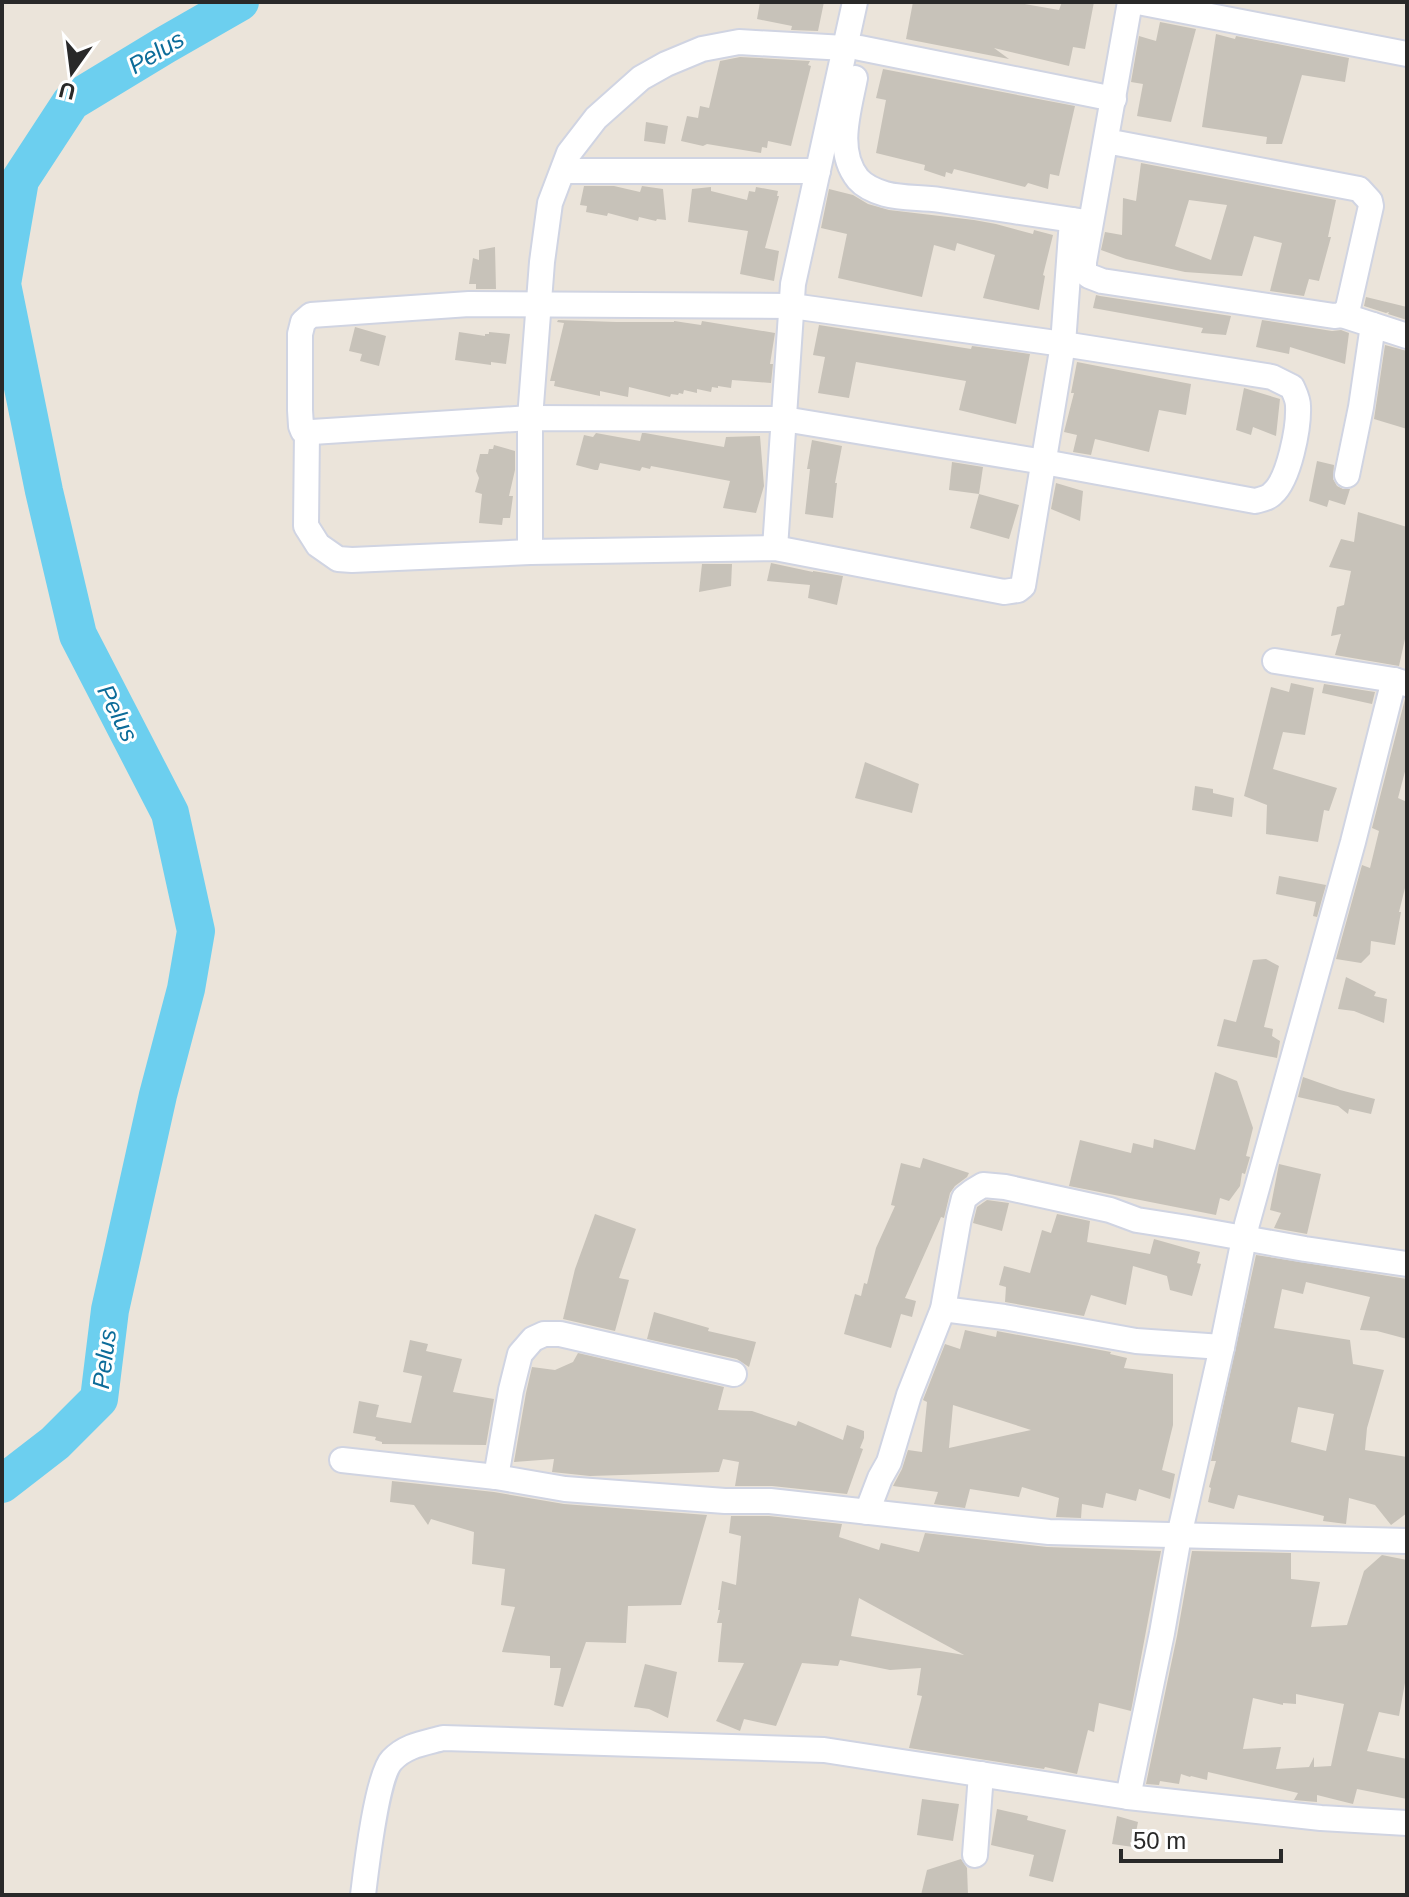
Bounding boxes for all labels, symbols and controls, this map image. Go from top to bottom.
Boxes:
water label: Pelus [123,25,189,79]
north arrow [32,32,112,112]
text: U [57,77,78,105]
water label: Pelus [92,680,144,746]
water label: Pelus [87,1328,121,1390]
scale bar [1121,1813,1281,1863]
text: 50 m [1133,1827,1186,1854]

